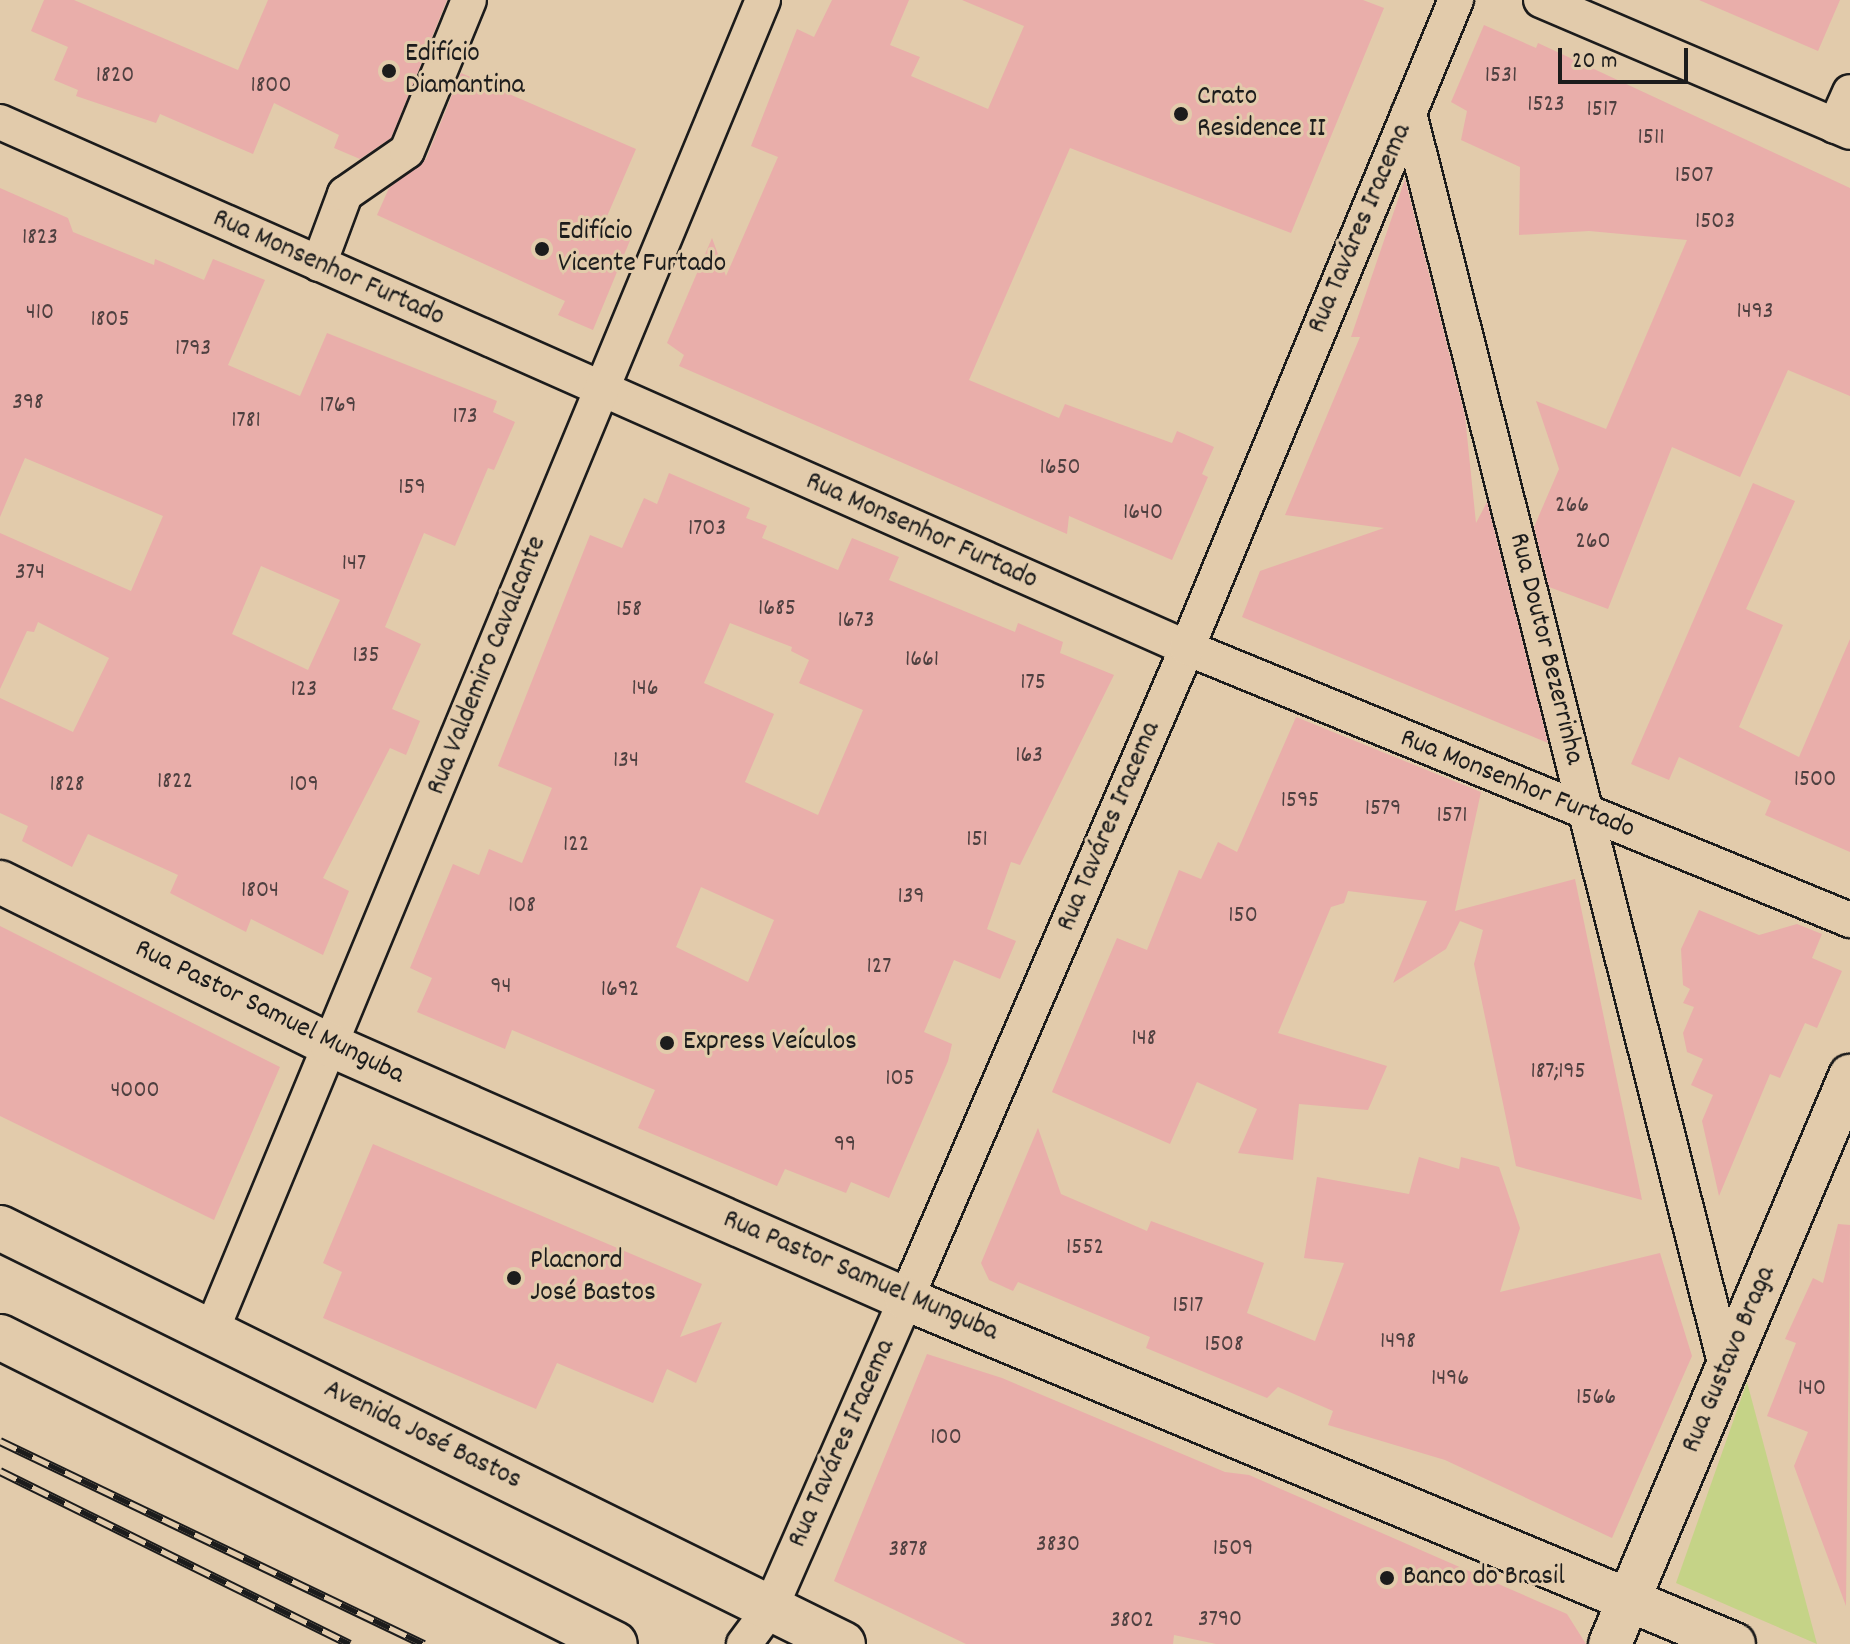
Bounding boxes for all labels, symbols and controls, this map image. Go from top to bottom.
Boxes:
scale bar [1562,32,1692,82]
place label: Edifício Diamantina [405,38,525,104]
text: 20 m [1572,45,1618,79]
marker: Edifício Diamantina [380,62,398,80]
house number: 1820 [96,63,134,91]
house number: 1531 [1485,63,1517,91]
house number: 1800 [250,73,292,101]
place label: Crato Residence II [1197,81,1326,147]
house number: 1523 [1527,92,1565,120]
house number: 1517 [1587,97,1617,125]
marker: Crato Residence II [1172,105,1190,123]
street label: Rua Taváres Iracema [1302,119,1420,339]
house number: 1511 [1638,125,1664,153]
house number: 1507 [1675,163,1713,191]
street label: Rua Monsenhor Furtado [207,203,449,335]
house number: 1503 [1695,209,1735,237]
place label: Edifício Vicente Furtado [558,216,726,282]
house number: 1823 [22,225,58,253]
marker: Edifício Vicente Furtado [533,240,551,258]
house number: 1493 [1737,299,1773,327]
house number: 410 [26,300,54,328]
house number: 1805 [90,307,130,335]
house number: 1793 [175,336,211,364]
house number: 398 [12,390,44,418]
house number: 1769 [319,393,357,421]
house number: 173 [452,404,478,432]
house number: 1781 [231,408,261,436]
house number: 1650 [1039,455,1081,483]
street label: Rua Monsenhor Furtado [800,466,1042,598]
house number: 159 [398,475,426,503]
house number: 266 [1555,493,1589,521]
house number: 1640 [1123,500,1163,528]
house number: 1703 [688,516,726,544]
house number: 260 [1575,529,1611,557]
street label: Rua Doutor Bezerrinha [1500,530,1590,768]
street label: Rua Valdemiro Cavalcante [421,532,555,800]
house number: 147 [342,551,366,579]
house number: 374 [15,560,45,588]
house number: 1685 [758,596,796,624]
house number: 158 [616,597,642,625]
house number: 1673 [838,608,874,636]
house number: 135 [352,643,380,671]
house number: 1661 [905,647,939,675]
house number: 175 [1020,670,1046,698]
house number: 146 [632,676,658,704]
house number: 123 [291,677,317,705]
street label: Rua Taváres Iracema [1051,717,1169,937]
street label: Rua Monsenhor Furtado [1395,723,1639,847]
house number: 163 [1015,743,1043,771]
house number: 134 [613,748,639,776]
house number: 1500 [1794,767,1836,795]
house number: 1822 [157,769,193,797]
house number: 1828 [50,772,84,800]
house number: 109 [289,772,319,800]
house number: 1595 [1281,788,1319,816]
house number: 1579 [1365,796,1401,824]
house number: 1571 [1437,803,1467,831]
house number: 151 [966,827,988,855]
house number: 122 [563,832,589,860]
house number: 1804 [241,878,279,906]
house number: 139 [898,884,924,912]
house number: 108 [508,893,536,921]
house number: 150 [1228,903,1258,931]
street label: Rua Pastor Samuel Munguba [129,933,409,1093]
house number: 127 [867,954,891,982]
house number: 94 [491,974,511,1002]
house number: 1692 [601,977,639,1005]
place label: Express Veículos [683,1026,857,1060]
house number: 148 [1132,1026,1156,1054]
marker: Express Veículos [658,1034,676,1052]
house number: 187;195 [1530,1059,1586,1087]
house number: 105 [885,1066,915,1094]
house number: 4000 [110,1078,160,1106]
house number: 99 [834,1132,856,1160]
street label: Rua Pastor Samuel Munguba [717,1204,1003,1350]
house number: 1552 [1066,1235,1104,1263]
place label: Placnord José Bastos [530,1245,656,1311]
street label: Rua Gustavo Braga [1676,1262,1784,1458]
marker: Placnord José Bastos [505,1269,523,1287]
house number: 1517 [1173,1293,1203,1321]
house number: 1498 [1380,1329,1416,1357]
house number: 1508 [1204,1332,1244,1360]
street label: Rua Taváres Iracema [782,1335,904,1553]
house number: 1496 [1431,1366,1469,1394]
street label: Avenida José Bastos [318,1374,526,1498]
house number: 140 [1798,1376,1826,1404]
house number: 1566 [1576,1385,1616,1413]
house number: 100 [930,1425,962,1453]
house number: 3830 [1036,1532,1080,1560]
house number: 1509 [1213,1536,1253,1564]
house number: 3878 [888,1537,928,1565]
place label: Banco do Brasil [1403,1561,1565,1595]
marker: Banco do Brasil [1378,1569,1396,1587]
house number: 3790 [1198,1607,1242,1635]
house number: 3802 [1110,1608,1154,1636]

